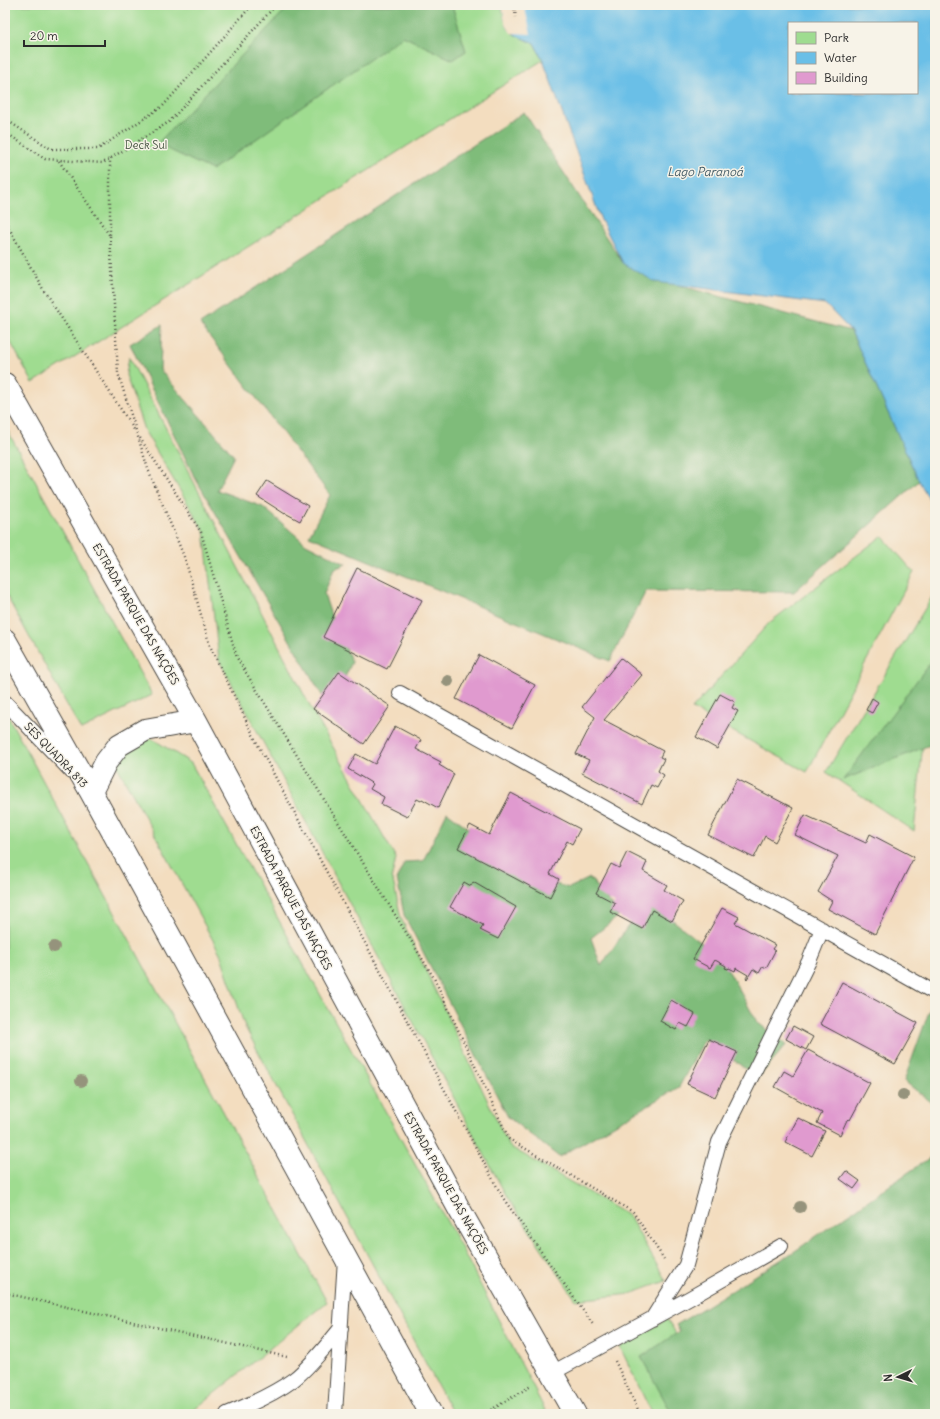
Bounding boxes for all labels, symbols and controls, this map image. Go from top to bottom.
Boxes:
scale bar [24,22,105,48]
legend [788,22,918,94]
text: 20 m [30,28,58,43]
text: Park [824,30,849,45]
text: Water [824,50,857,65]
text: Building [824,70,868,85]
park label: Deck Sul [125,138,167,152]
water label: Lago Paranoá [667,164,744,179]
street label: ESTRADA PARQUE DAS NAÇÕES [90,541,182,687]
street label: SES QUADRA 813 [21,719,91,791]
street label: ESTRADA PARQUE DAS NAÇÕES [247,824,335,972]
street label: ESTRADA PARQUE DAS NAÇÕES [401,1109,491,1257]
north arrow [878,1357,918,1397]
text: N [881,1373,895,1382]

